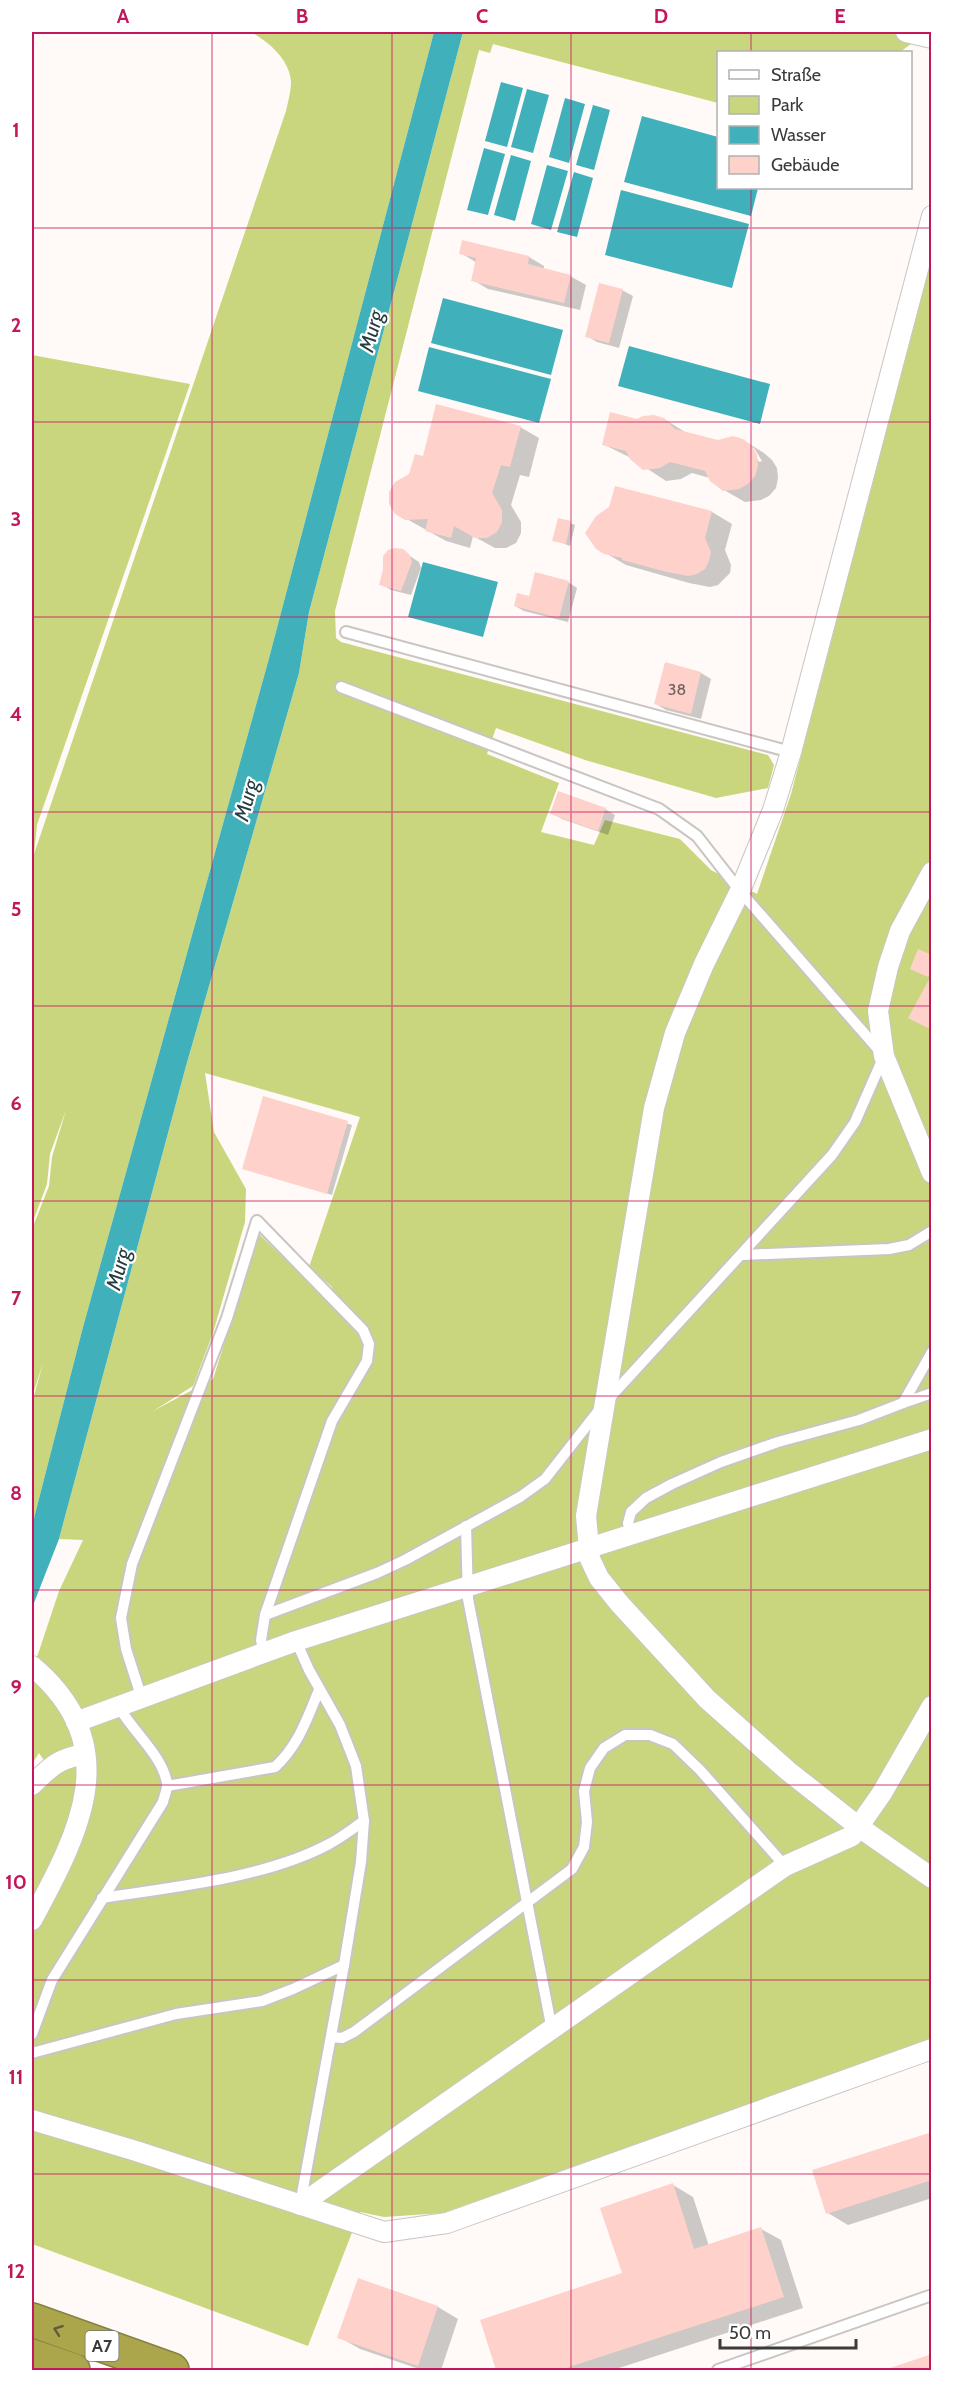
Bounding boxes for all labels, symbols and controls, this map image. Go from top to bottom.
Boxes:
text: A [117,4,130,28]
text: B [296,4,308,28]
text: C [476,4,488,28]
text: D [654,4,668,28]
text: E [834,4,846,28]
legend [717,51,912,189]
text: Straße [771,64,821,86]
text: Park [771,94,804,116]
text: 1 [12,118,20,142]
text: Wasser [771,124,826,146]
text: Gebäude [771,154,840,176]
water label: Murg [353,306,389,355]
text: 2 [11,313,21,337]
text: 3 [11,507,21,531]
house number: 38 [668,680,686,699]
text: 4 [10,702,22,726]
water label: Murg [228,775,264,824]
text: 5 [11,897,21,921]
text: 6 [10,1091,22,1115]
water label: Murg [100,1244,136,1293]
text: 7 [11,1286,22,1310]
text: 8 [10,1481,22,1505]
text: 9 [10,1675,22,1699]
text: 10 [5,1870,27,1894]
text: 11 [9,2065,23,2089]
text: 12 [7,2259,25,2283]
scale bar [720,2312,856,2350]
text: 50 m [729,2322,771,2344]
one-way arrow [53,2325,64,2338]
road number: A7 [86,2331,118,2361]

